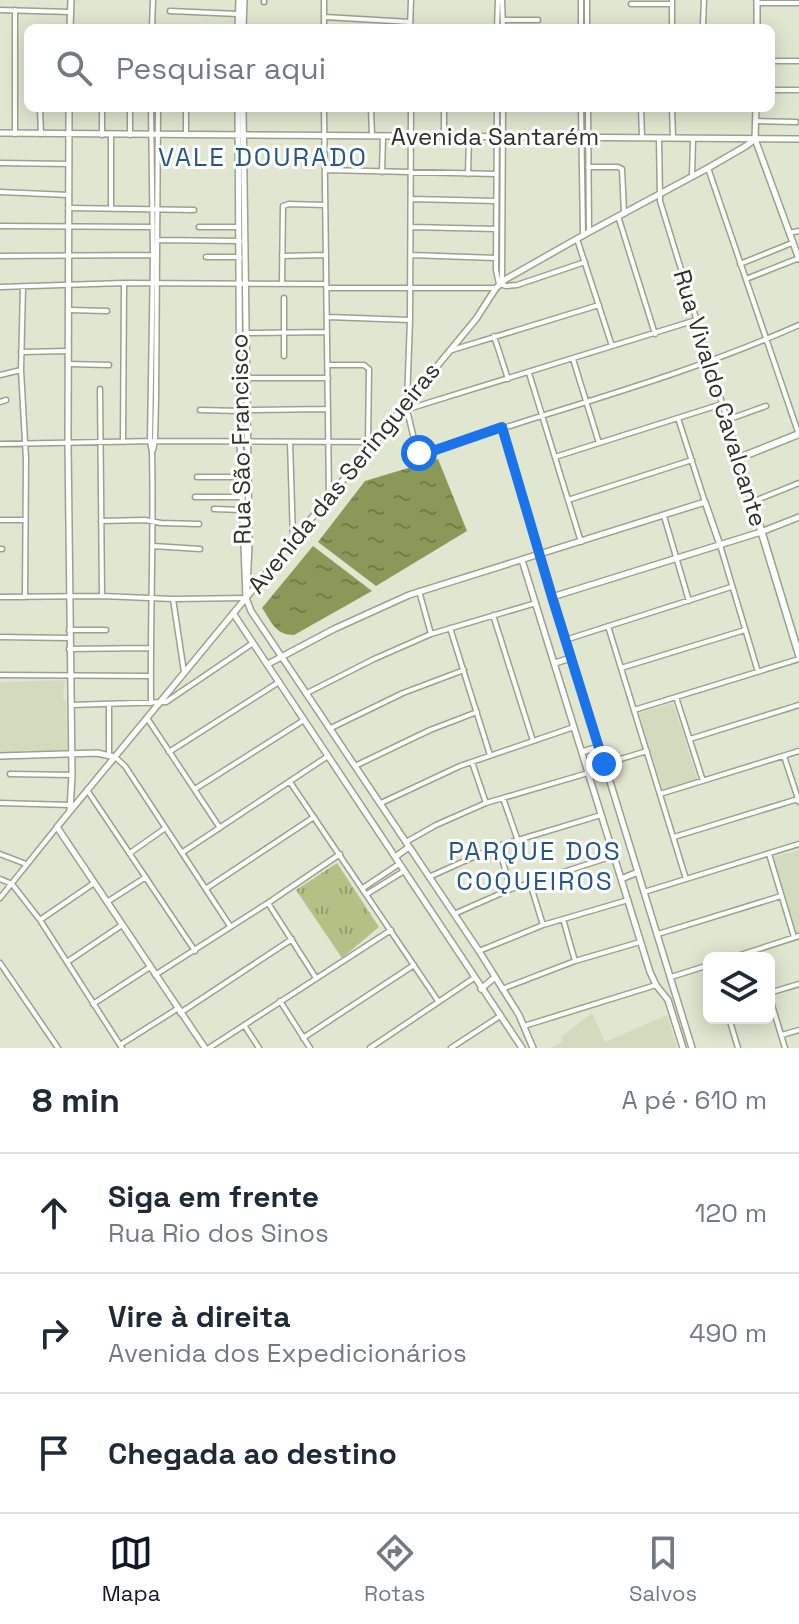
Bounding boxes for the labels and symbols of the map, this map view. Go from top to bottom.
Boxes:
street label: Avenida Santarém [391,121,599,152]
district label: VALE DOURADO [158,140,368,174]
street label: Rua Vivaldo Cavalcante [667,266,774,530]
street label: Rua São Francisco [223,333,258,545]
street label: Avenida das Seringueiras [241,356,447,600]
route start [401,435,437,471]
route end [586,746,622,782]
district label: PARQUE DOS COQUEIROS [448,834,622,898]

